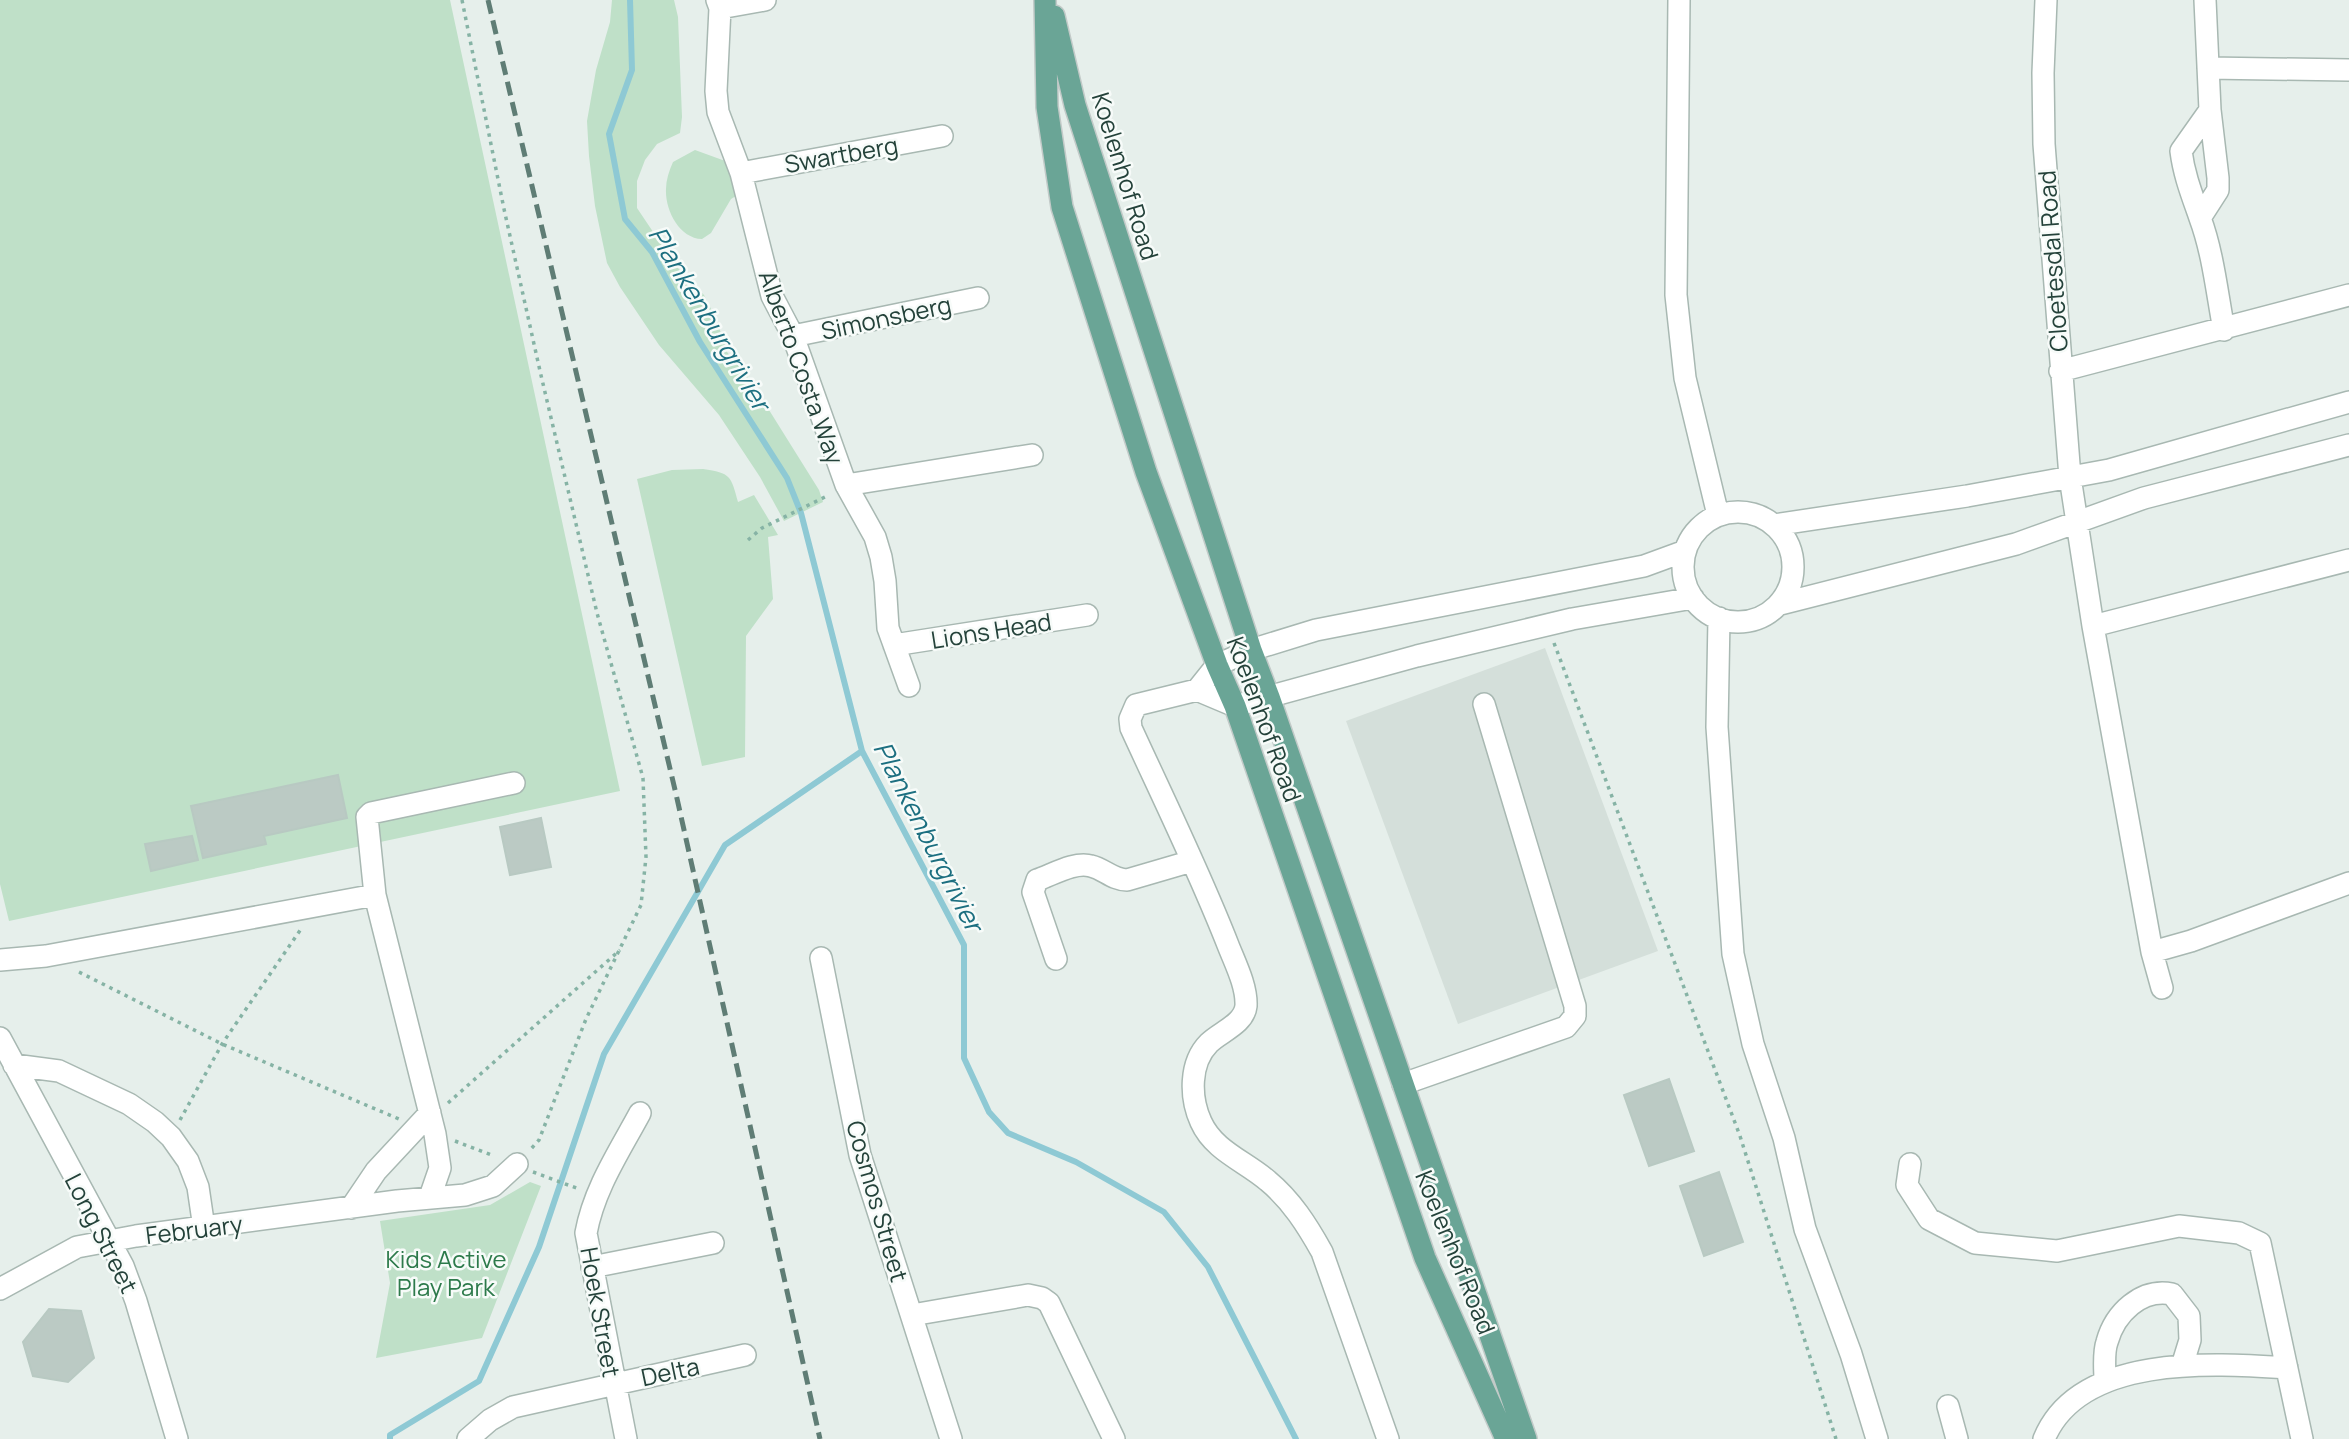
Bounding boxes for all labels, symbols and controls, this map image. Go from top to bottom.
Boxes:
street label: Koelenhof Road [1085,88,1167,264]
street label: Swartberg [782,128,900,180]
street label: Cloetesdal Road [2029,169,2075,353]
water label: Plankenburgrivier [641,219,781,420]
street label: Alberto Costa Way [752,265,853,469]
street label: Simonsberg [818,287,954,347]
street label: Lions Head [928,604,1054,656]
street label: Koelenhof Road [1220,632,1310,806]
water label: Plankenburgrivier [866,735,994,940]
street label: Cosmos Street [839,1117,917,1285]
street label: Koelenhof Road [1408,1165,1504,1339]
street label: Long Street [58,1168,146,1298]
street label: February [144,1207,245,1251]
park label: Kids Active Play Park [386,1242,506,1303]
street label: Hoek Street [573,1244,629,1380]
street label: Delta [638,1349,702,1393]

